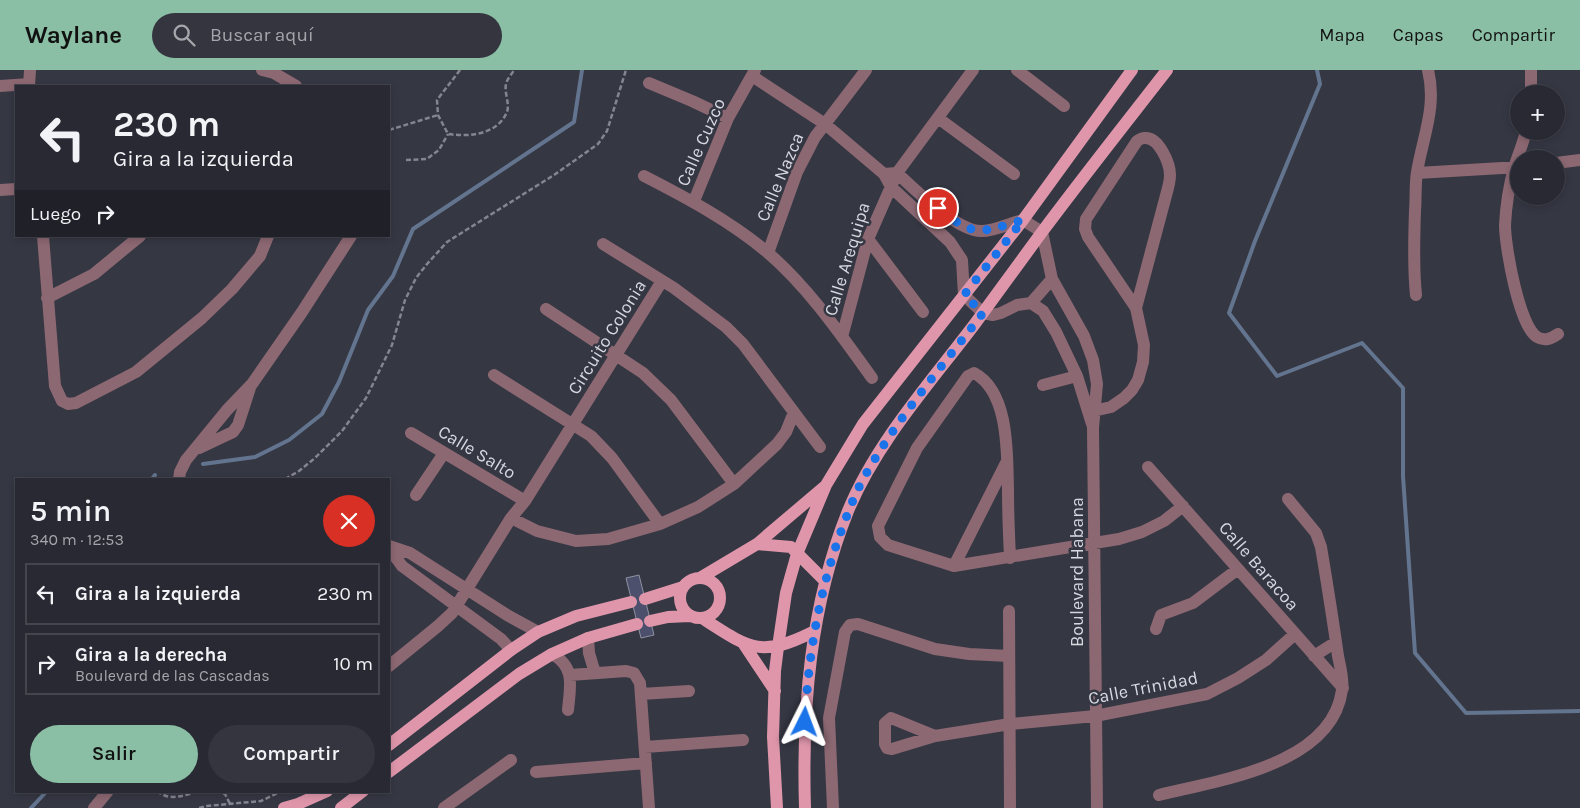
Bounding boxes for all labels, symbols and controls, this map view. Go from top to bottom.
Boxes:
search box [152,13,502,58]
text: Waylane [25,21,122,49]
icon: search [170,21,198,49]
text: Buscar aquí [210,24,314,46]
text: Mapa [1319,24,1365,46]
text: Capas [1393,24,1444,46]
text: Compartir [1472,24,1555,46]
map controls [1510,85,1565,205]
button: + [1510,85,1565,140]
street label: Calle Cuzco [672,95,730,189]
text: 230 m [113,104,220,145]
icon: left [30,105,95,170]
street label: Calle Nazca [751,129,809,225]
text: Gira a la izquierda [113,146,294,172]
button: − [1510,150,1565,205]
pin [917,187,959,229]
icon: arrive [924,194,952,222]
street label: Calle Arequipa [819,199,875,319]
icon: right [91,200,119,228]
text: Luego [30,203,81,225]
street label: Circuito Colonia [563,276,651,398]
street label: Calle Salto [434,420,520,484]
text: 5 min [30,493,111,529]
button: close [323,495,375,547]
street label: Boulevard Habana [1066,497,1088,647]
street label: Calle Baracoa [1214,517,1304,615]
text: 340 m · 12:53 [30,530,124,549]
icon: left [32,580,60,608]
text: Gira a la izquierda [75,583,241,605]
text: 230 m [317,583,373,605]
text: Gira a la derecha [75,644,227,666]
icon: right [32,650,60,678]
text: 10 m [333,653,373,675]
text: Boulevard de las Cascadas [75,666,270,685]
street label: Calle Trinidad [1086,667,1200,709]
position arrow [778,695,830,747]
button: Salir [30,725,198,783]
button: Compartir [208,725,375,783]

